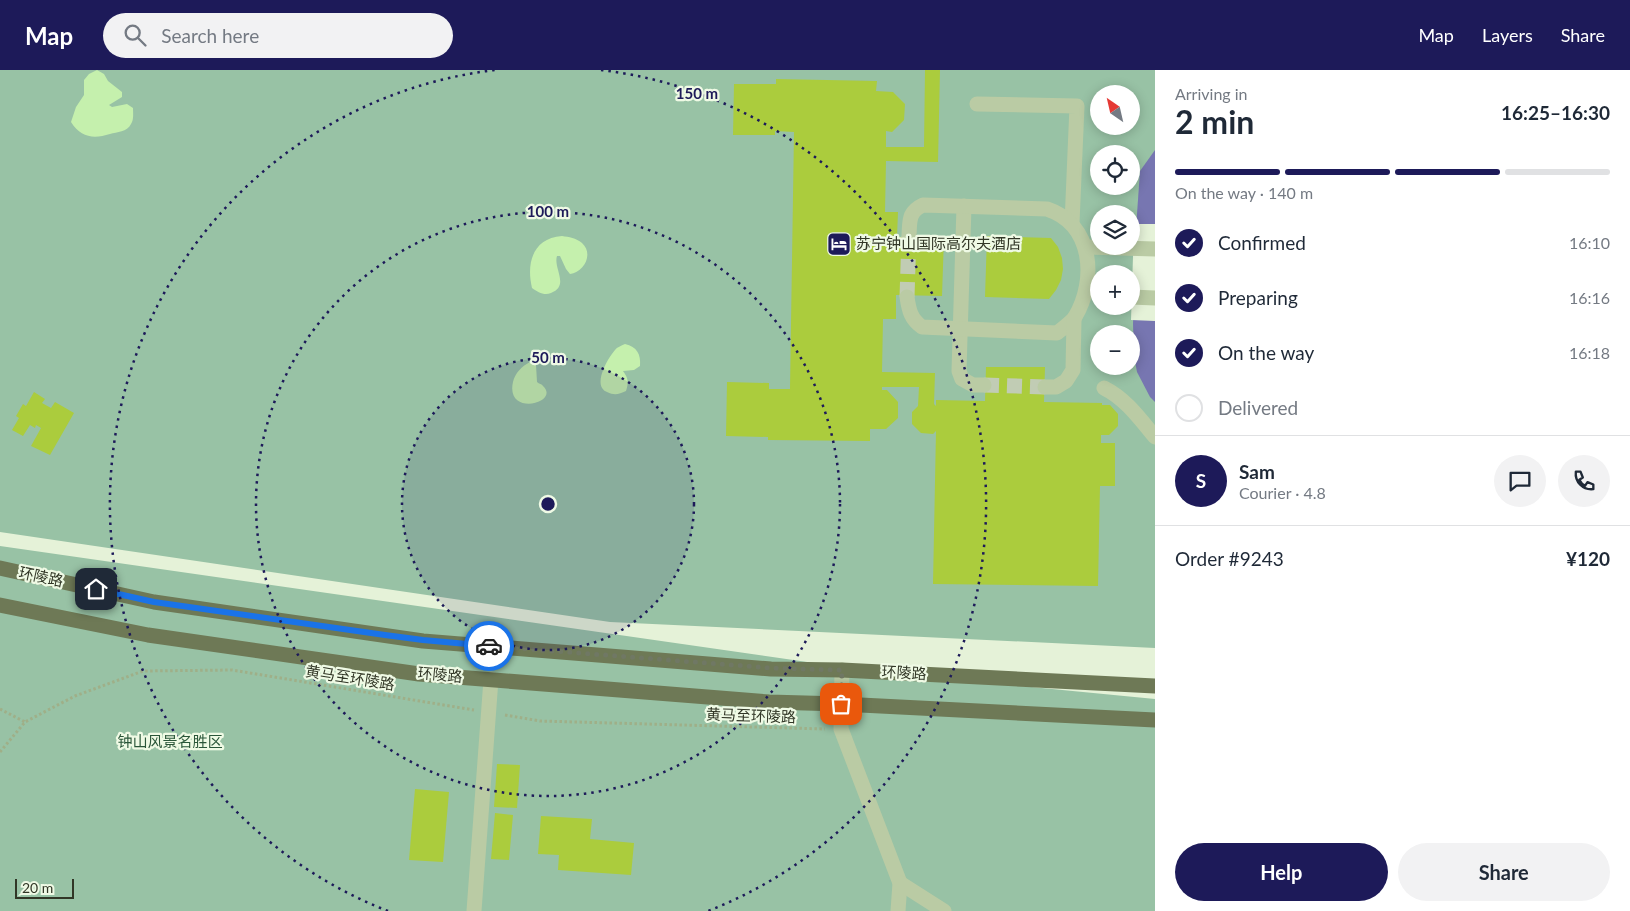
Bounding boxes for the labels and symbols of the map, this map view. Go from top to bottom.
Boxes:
text: 150 m [676,84,718,102]
north arrow [1090,85,1140,135]
text: 100 m [527,202,569,220]
hotel icon: 苏宁钟山国际高尔夫酒店 [826,231,852,257]
place label: 苏宁钟山国际高尔夫酒店 [856,234,1021,252]
text: 50 m [531,348,565,366]
centre of rings [539,495,557,513]
street label: 环陵路 [17,563,65,590]
pin [75,568,117,610]
courier [464,621,514,671]
street label: 黄马至环陵路 [304,661,396,693]
street label: 环陵路 [881,662,927,682]
street label: 环陵路 [417,663,463,685]
pin [820,683,862,725]
street label: 黄马至环陵路 [706,704,796,726]
park label: 钟山风景名胜区 [117,732,223,750]
scale bar [15,876,74,899]

